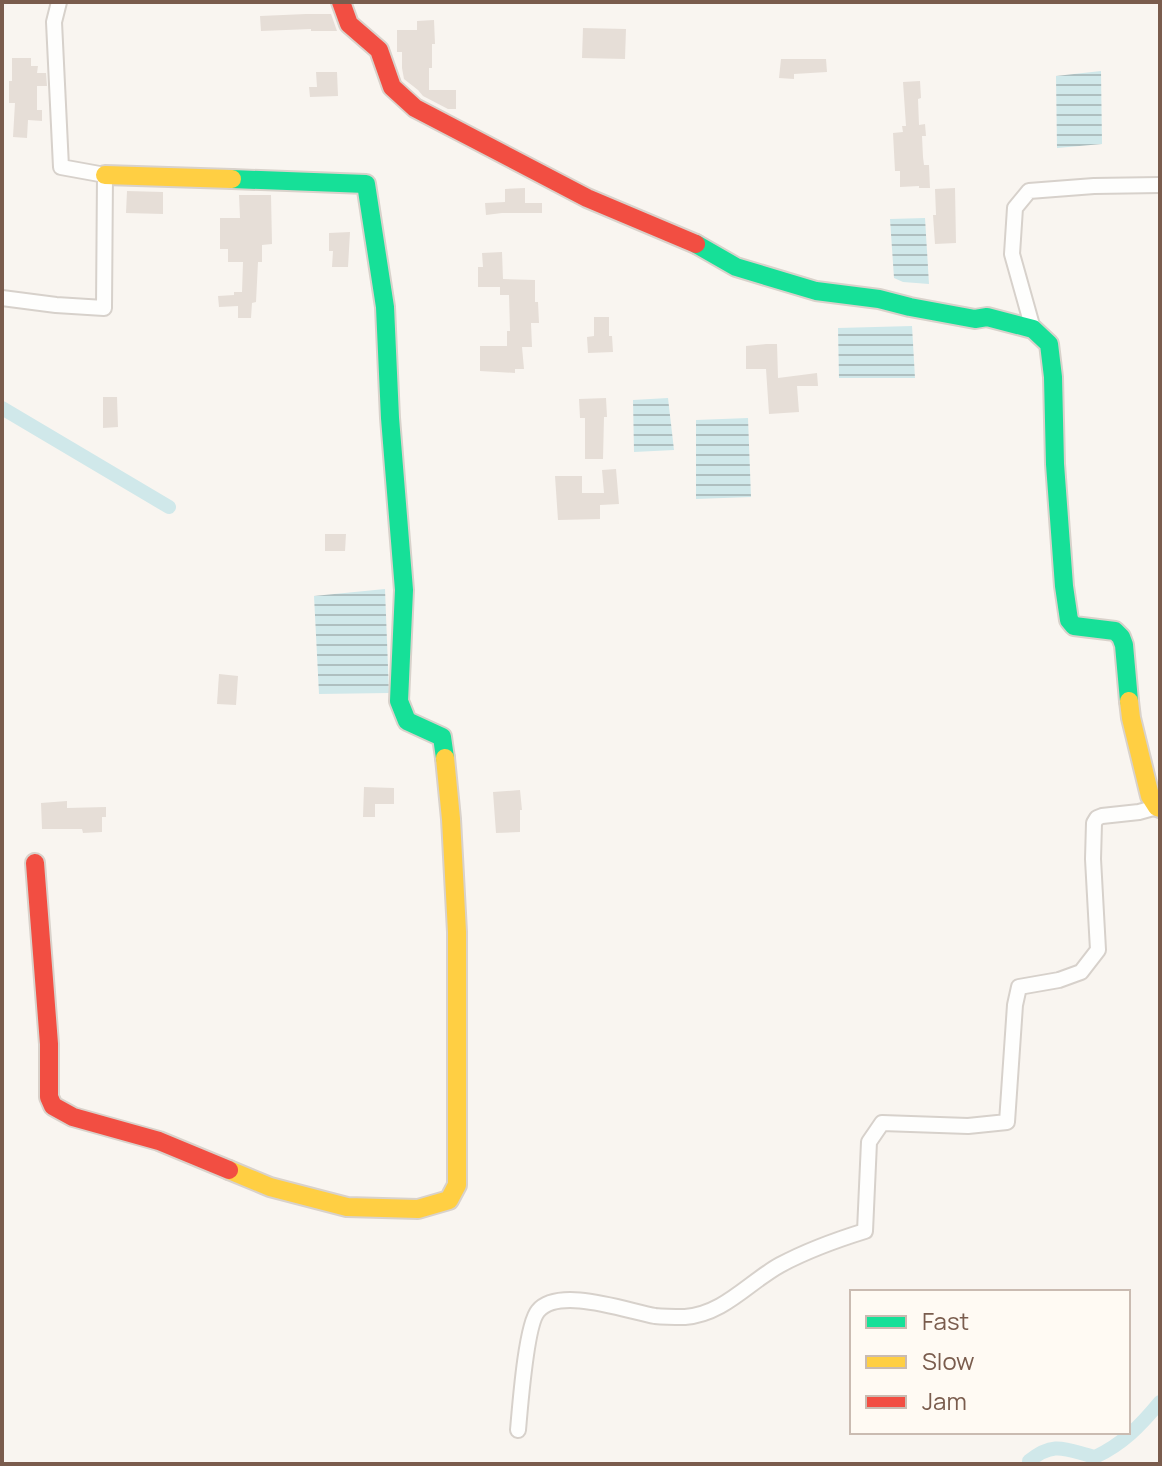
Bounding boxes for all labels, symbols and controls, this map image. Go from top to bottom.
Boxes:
legend [850,1290,1130,1434]
text: Fast [922,1304,969,1337]
text: Slow [922,1344,975,1377]
text: Jam [922,1384,967,1417]

